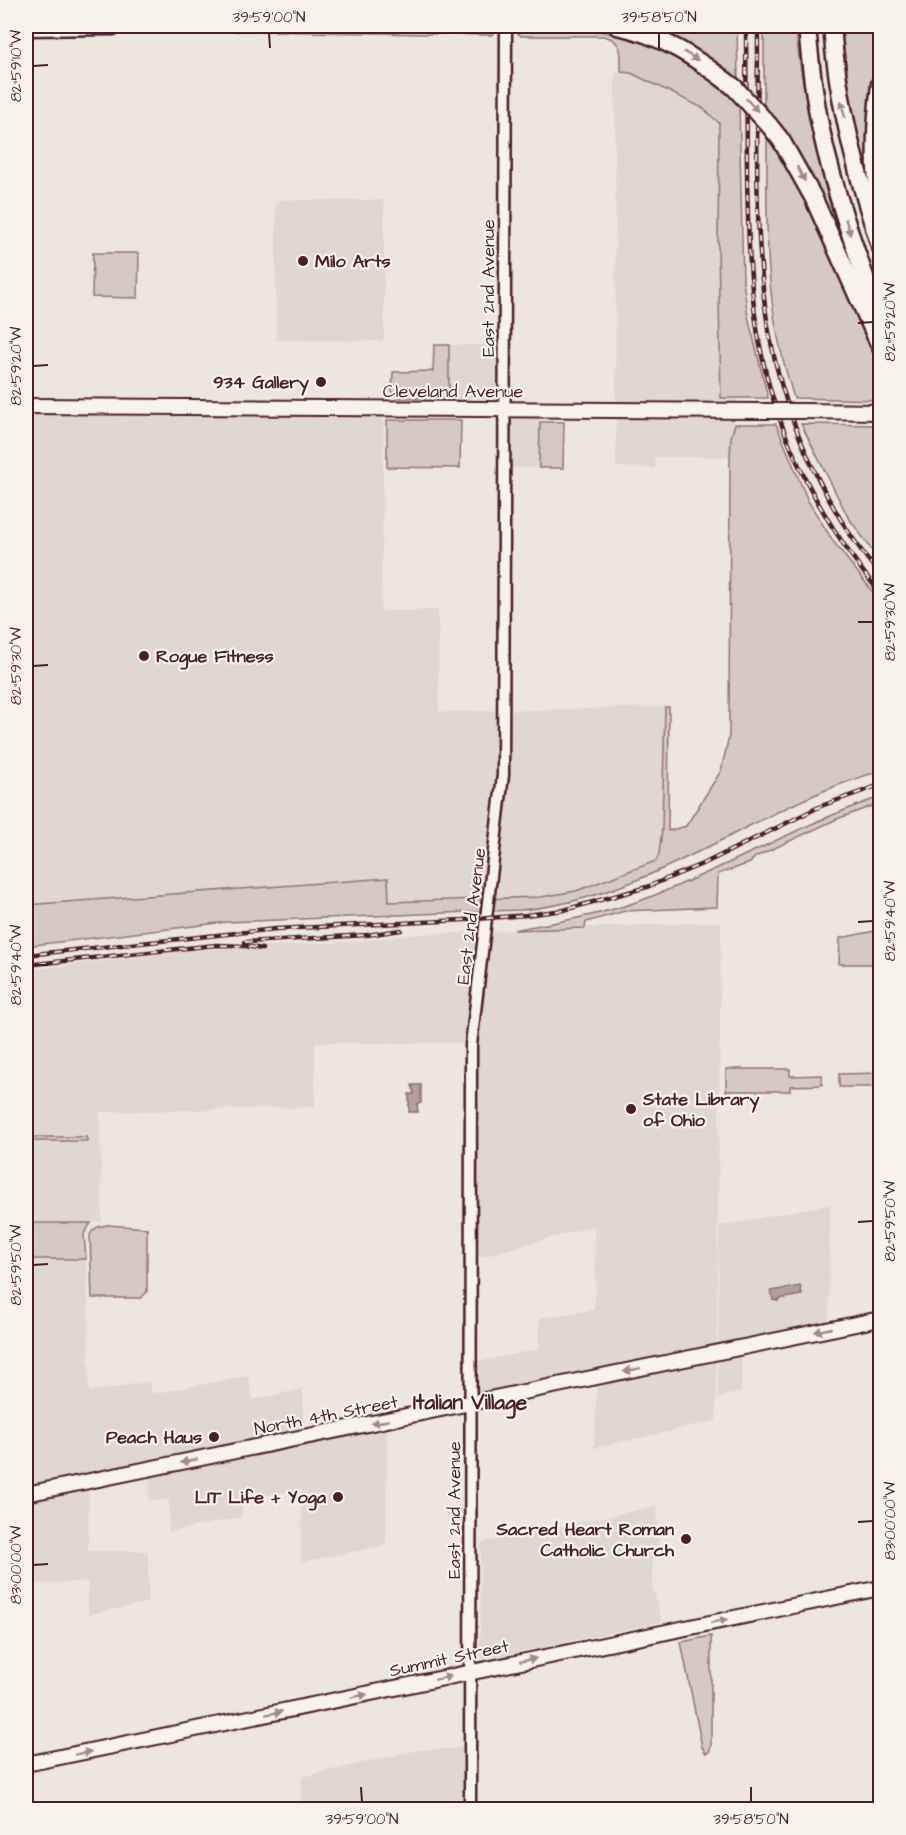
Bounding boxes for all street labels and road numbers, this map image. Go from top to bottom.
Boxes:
street label: East 2nd Avenue [476,219,501,357]
street label: Cleveland Avenue [383,379,523,404]
street label: East 2nd Avenue [451,846,492,986]
street label: North 4th Street [252,1389,401,1442]
street label: East 2nd Avenue [442,1441,467,1579]
street label: Summit Street [387,1633,512,1683]

